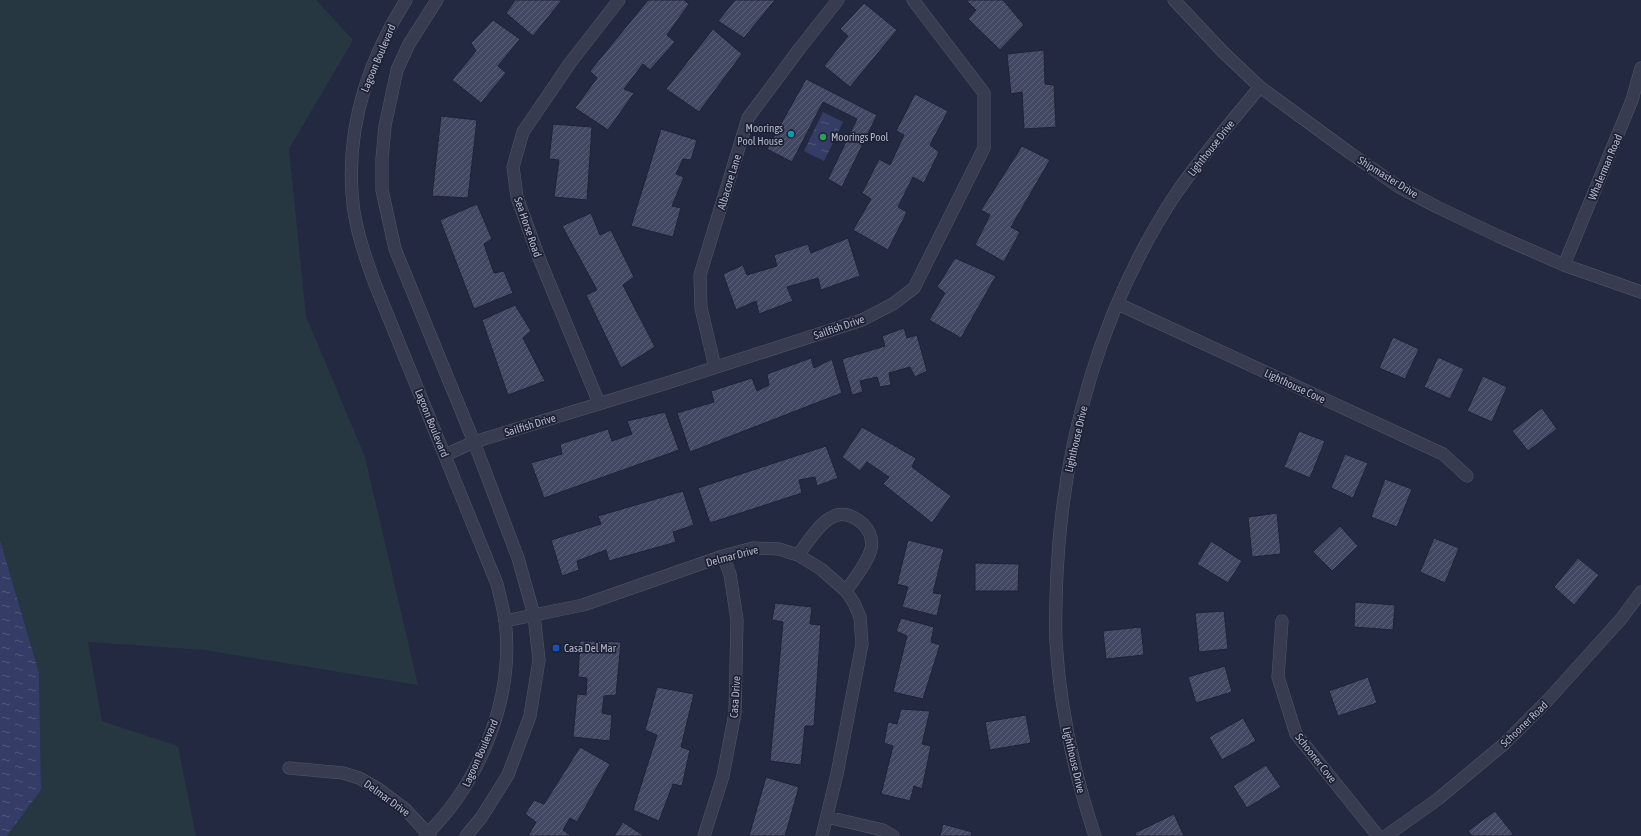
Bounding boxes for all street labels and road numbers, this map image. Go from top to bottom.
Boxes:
street label: Lagoon Boulevard [358,22,398,94]
street label: Lighthouse Drive [1185,118,1237,178]
street label: Whalerman Road [1586,132,1624,202]
street label: Albacore Lane [715,153,743,211]
street label: Shipmaster Drive [1356,154,1420,200]
street label: Sea Horse Road [512,196,544,258]
street label: Sailfish Drive [812,313,866,341]
street label: Lighthouse Cove [1263,367,1327,405]
street label: Lagoon Boulevard [413,387,451,459]
street label: Lighthouse Drive [1063,405,1089,473]
street label: Sailfish Drive [503,412,557,438]
street label: Delmar Drive [705,543,759,569]
street label: Casa Drive [728,676,742,718]
street label: Schooner Road [1498,699,1550,749]
street label: Lagoon Boulevard [460,717,500,789]
street label: Lighthouse Drive [1061,726,1087,794]
street label: Schooner Cove [1293,731,1339,785]
street label: Delmar Drive [362,778,412,818]

